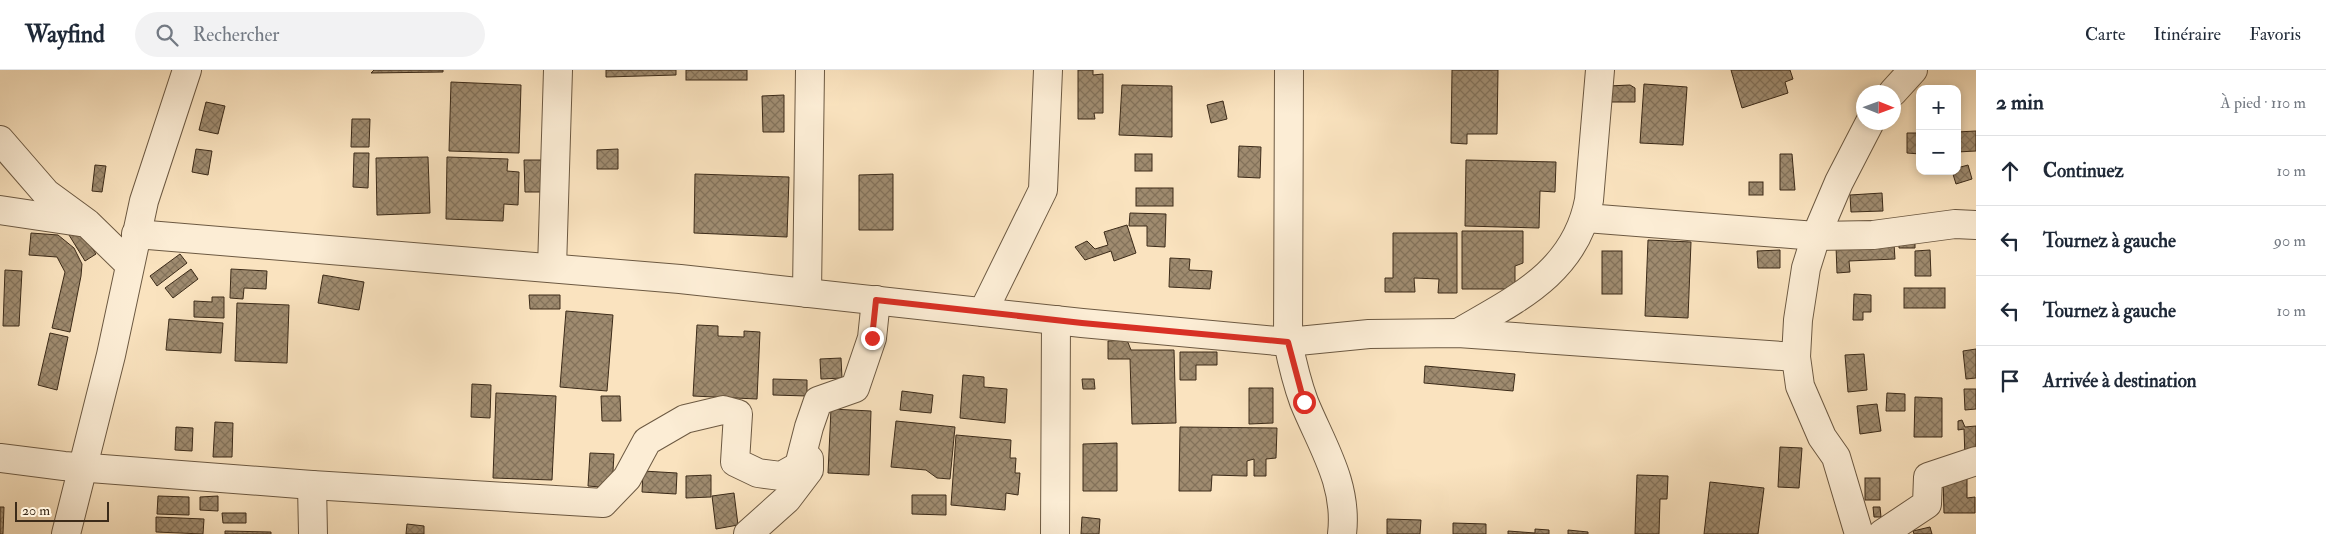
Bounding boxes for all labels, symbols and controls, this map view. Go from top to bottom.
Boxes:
search box [135,12,485,57]
text: Wayfind [25,19,105,50]
icon: search [153,21,181,49]
text: Rechercher [193,23,279,47]
text: Carte [2085,23,2126,46]
text: Itinéraire [2154,23,2221,46]
text: Favoris [2249,23,2301,46]
north arrow [1856,85,1901,130]
map controls [1916,85,1961,175]
button: + [1916,85,1961,130]
text: 2 min [1996,89,2044,116]
text: À pied · 110 m [2221,93,2306,113]
button: − [1916,130,1961,175]
icon: ahead [1996,157,2024,185]
text: Continuez [2043,159,2124,183]
text: 10 m [2276,161,2306,181]
icon: left [1996,227,2024,255]
text: Tournez à gauche [2043,229,2176,253]
text: 90 m [2274,231,2306,251]
icon: left [1996,297,2024,325]
text: Tournez à gauche [2043,299,2176,323]
text: 10 m [2276,301,2306,321]
route end [861,327,884,350]
icon: arrive [1996,367,2024,395]
text: Arrivée à destination [2043,369,2197,393]
route start [1293,391,1316,414]
scale bar [15,499,109,522]
text: 20 m [22,502,50,519]

